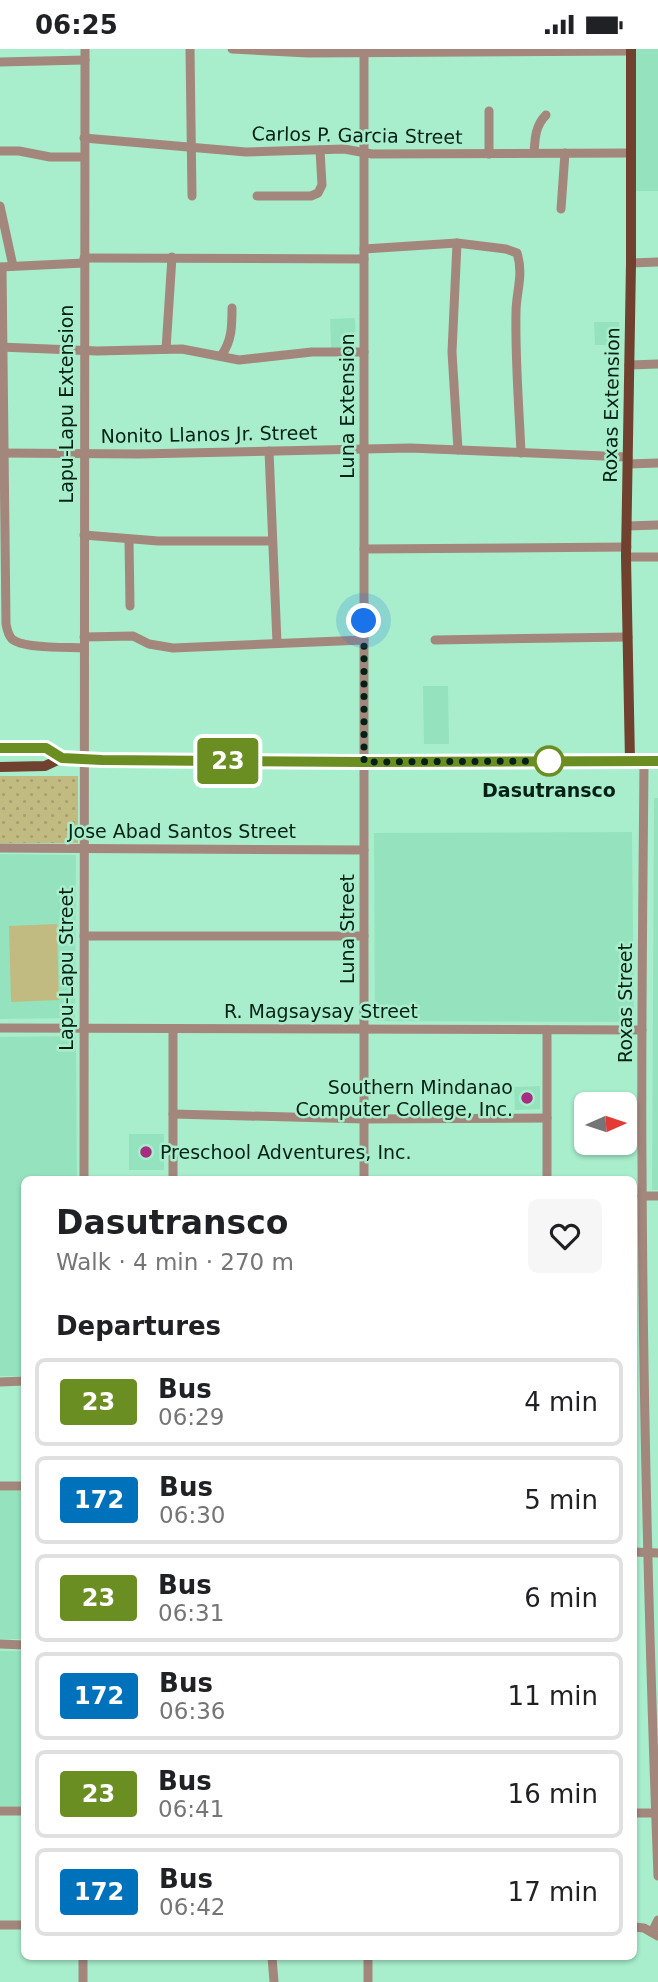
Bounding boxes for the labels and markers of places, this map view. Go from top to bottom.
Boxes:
marker: Dasutransco [534,746,564,776]
place label: Dasutransco [482,779,616,801]
place label: Southern Mindanao Computer College, Inc. [295,1076,513,1120]
marker: Southern Mindanao Computer College, Inc. [519,1090,535,1106]
place label: Preschool Adventures, Inc. [160,1141,412,1163]
marker: Preschool Adventures, Inc. [138,1144,154,1160]

